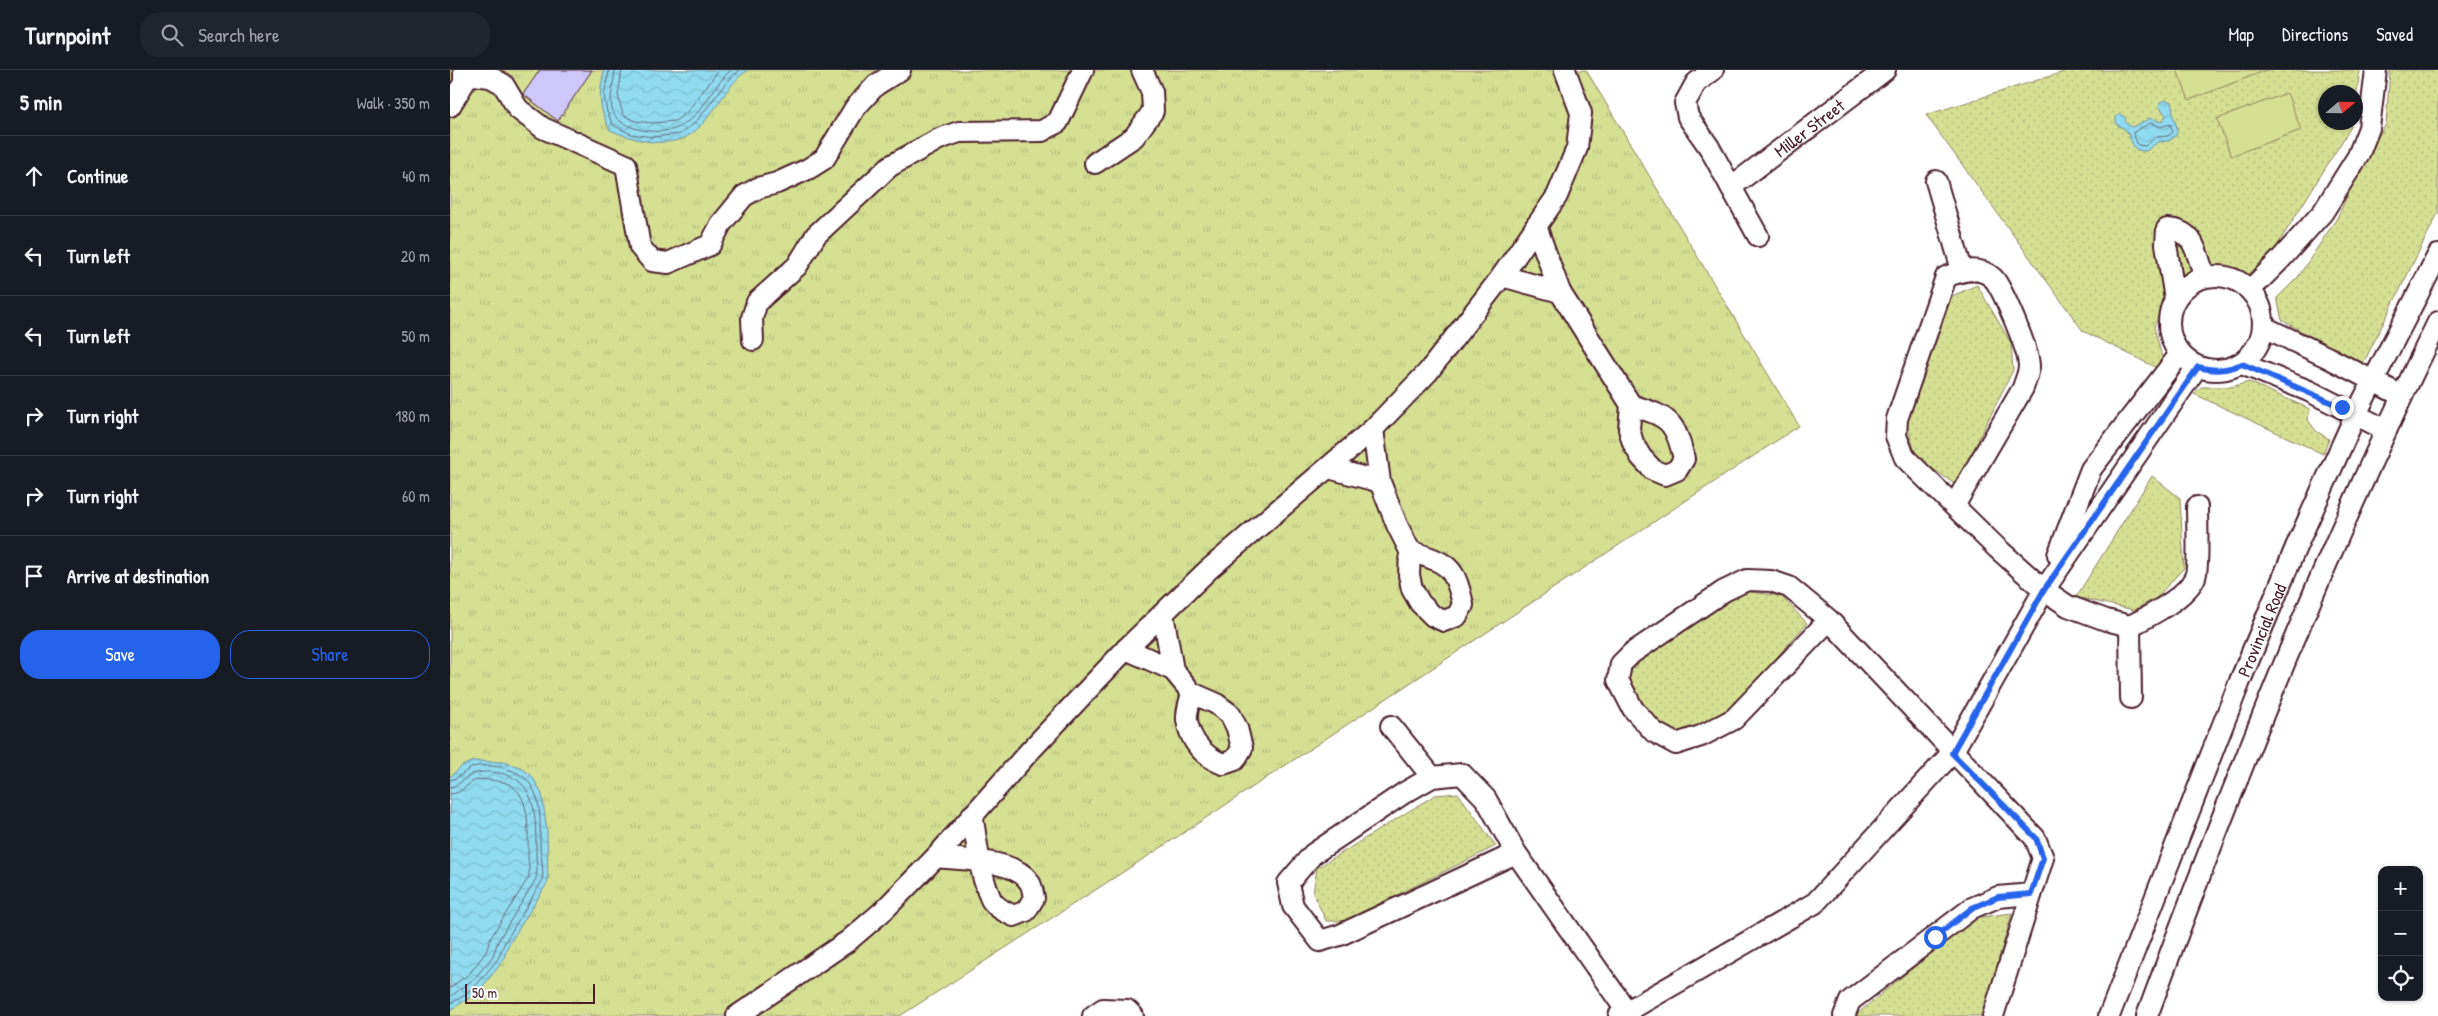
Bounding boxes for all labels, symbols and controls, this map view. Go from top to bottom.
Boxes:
search box [140,12,490,57]
text: Turnpoint [25,19,110,51]
icon: search [158,21,186,49]
text: Search here [198,22,280,48]
text: Map [2229,22,2254,47]
text: Directions [2282,22,2348,47]
text: Saved [2376,22,2413,47]
north arrow [2318,85,2363,130]
text: 5 min [20,88,62,117]
text: Walk · 350 m [357,92,430,114]
street label: Miller Street [1769,92,1850,163]
icon: ahead [20,162,48,190]
text: Continue [67,163,128,189]
text: 40 m [402,165,430,187]
icon: left [20,242,48,270]
text: Turn left [67,243,130,269]
text: 20 m [401,245,430,267]
icon: left [20,322,48,350]
text: Turn left [67,323,130,349]
text: 50 m [402,325,430,347]
route end [2331,396,2354,419]
icon: right [20,402,48,430]
text: Turn right [67,403,138,429]
text: 180 m [396,405,430,427]
icon: right [20,482,48,510]
text: Turn right [67,483,138,509]
text: 60 m [402,485,430,507]
icon: arrive [20,562,48,590]
text: Arrive at destination [67,563,209,589]
street label: Provincial Road [2231,580,2292,680]
button: Save [20,630,220,679]
button: Share [230,630,430,679]
map controls [2378,866,2423,1001]
button: + [2378,866,2423,911]
button: − [2378,911,2423,956]
route start [1924,926,1947,949]
button: locate [2378,956,2423,1001]
scale bar [465,981,595,1004]
text: 50 m [472,983,497,1002]

